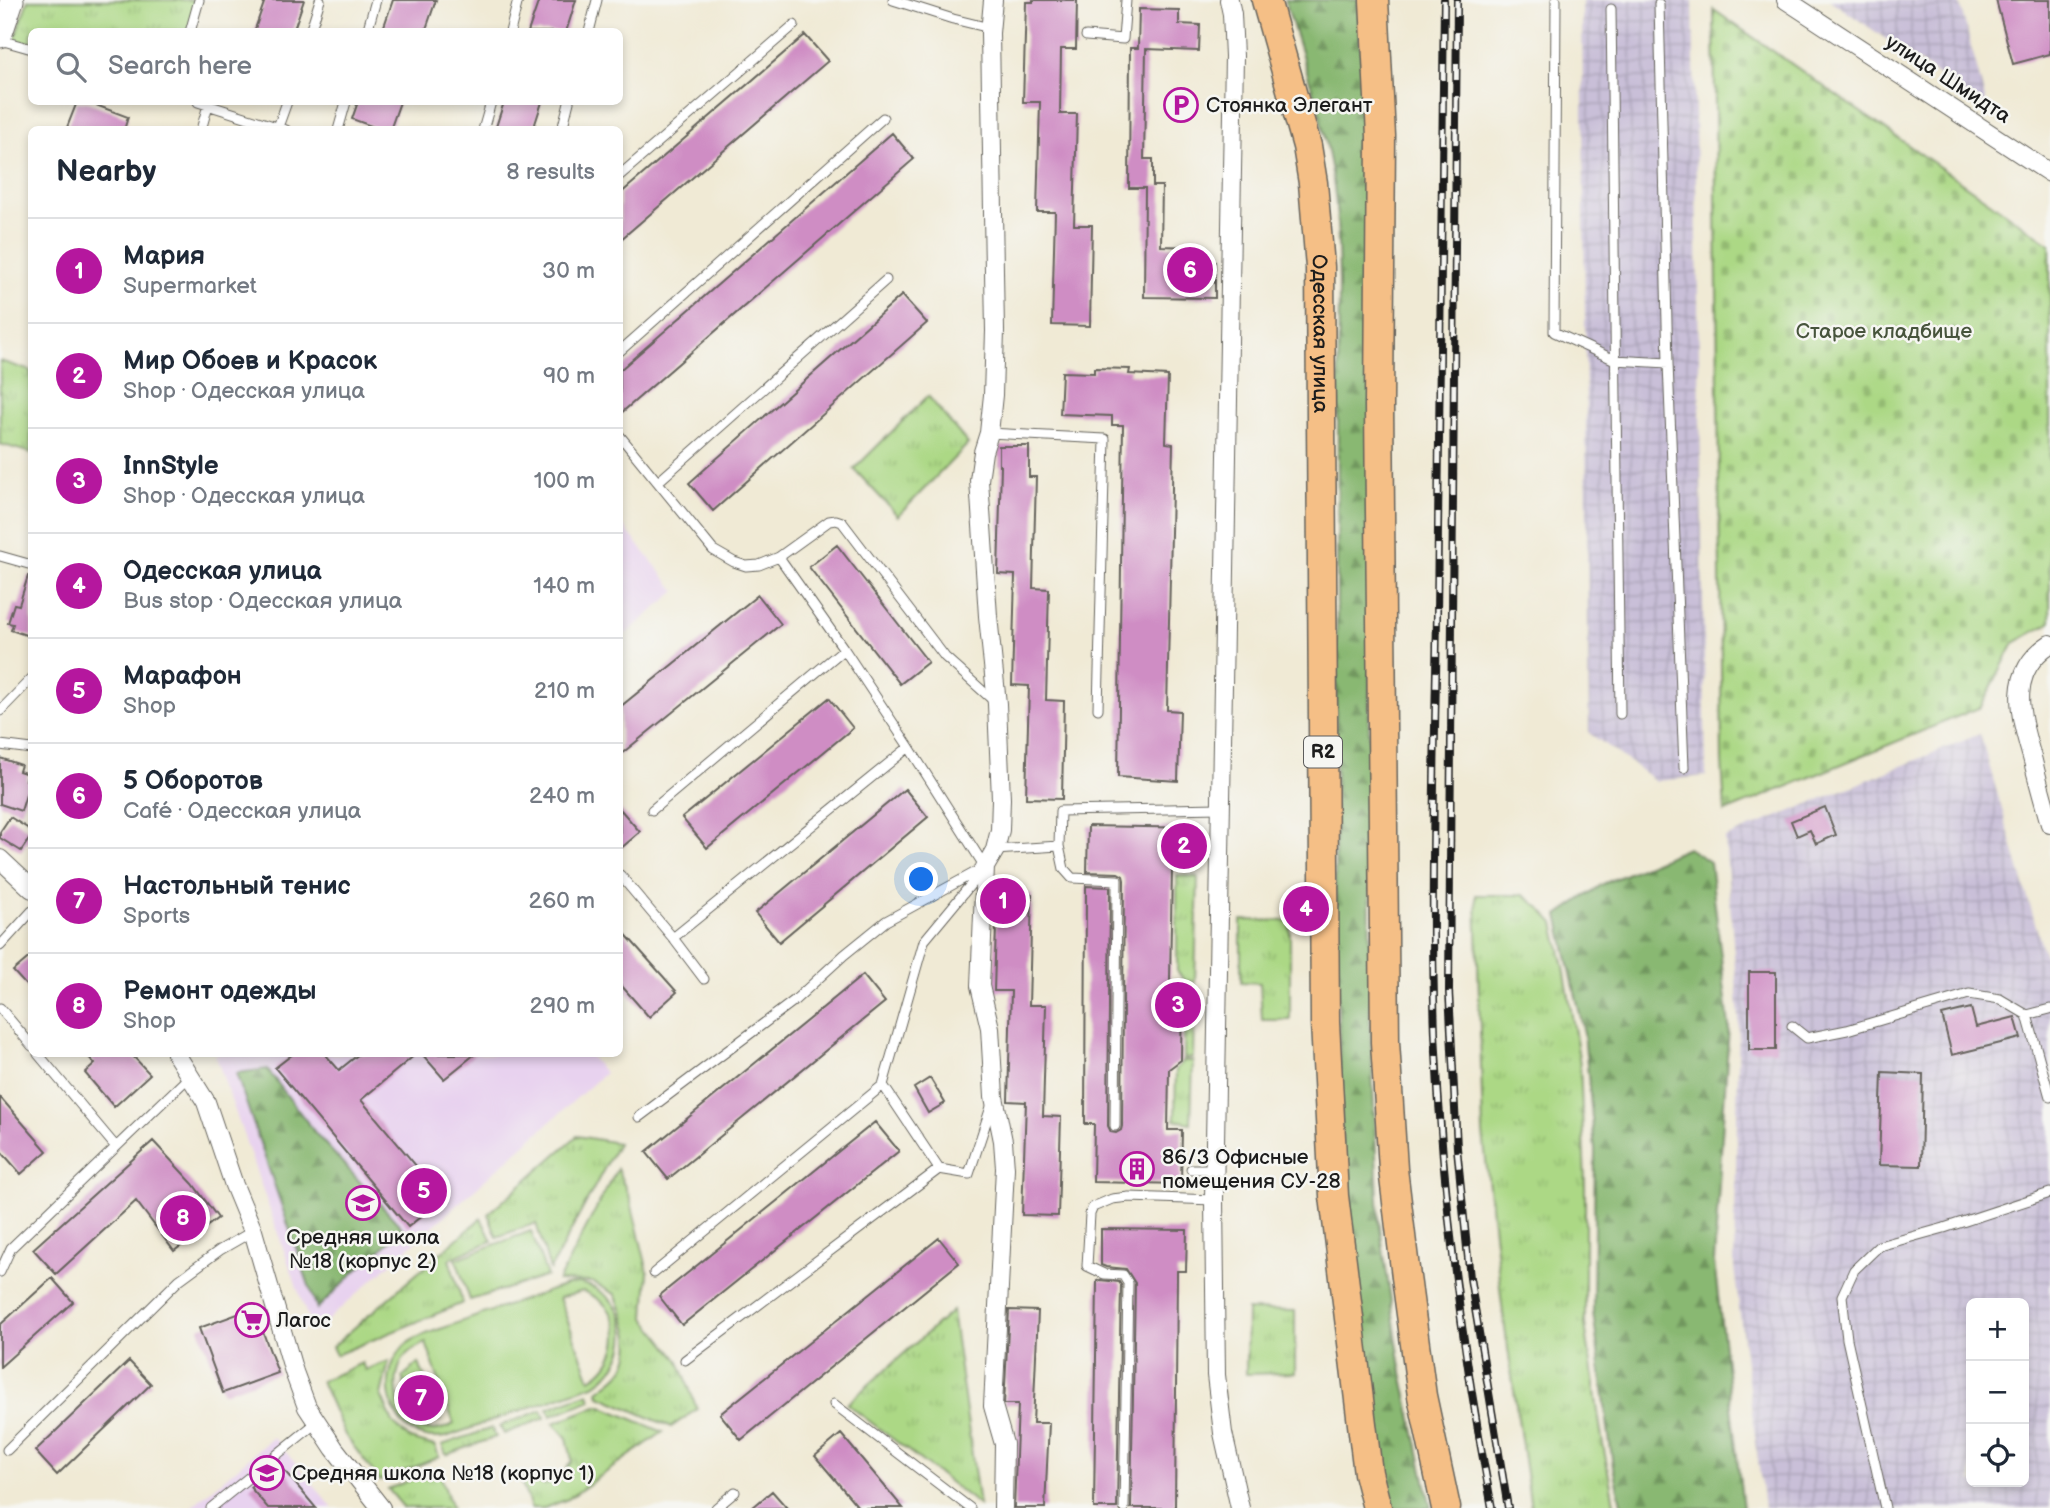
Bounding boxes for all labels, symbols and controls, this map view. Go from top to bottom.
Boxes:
search box [28,28,623,105]
street label: улица Шмидта [1881,29,2016,129]
icon: search [52,48,90,86]
text: Search here [108,51,252,82]
parking icon: Стоянка Элегант [1162,86,1200,124]
place label: Стоянка Элегант [1206,93,1373,118]
text: Nearby [56,154,156,190]
text: 8 results [506,158,595,186]
text: Мария [123,241,205,272]
pin: 6 [1167,244,1213,296]
street label: Одесская улица [1306,253,1333,414]
text: 1 [74,257,84,285]
text: 30 m [542,257,595,285]
text: Supermarket [123,272,257,300]
park label: Старое кладбище [1796,319,1973,344]
text: Мир Обоев и Красок [123,346,377,377]
text: 2 [72,362,86,390]
text: 90 m [543,362,595,390]
text: Shop · Одесская улица [123,377,365,405]
text: InnStyle [123,451,219,482]
text: 3 [72,467,86,495]
text: 100 m [534,467,595,495]
text: Shop · Одесская улица [123,482,365,510]
text: Одесская улица [123,556,322,587]
text: 4 [72,572,86,600]
text: 140 m [533,572,595,600]
text: Bus stop · Одесская улица [123,587,402,615]
text: Марафон [123,661,242,692]
text: 5 [72,677,86,705]
text: 210 m [534,677,595,705]
text: Shop [123,692,176,720]
road number: R2 [1304,736,1342,768]
text: 5 Оборотов [123,766,263,797]
text: 6 [72,782,86,810]
text: 240 m [529,782,595,810]
text: Café · Одесская улица [123,797,361,825]
pin: 2 [1161,820,1207,872]
your location [904,862,938,896]
text: Настольный тенис [123,871,351,902]
pin: 1 [980,875,1026,927]
pin: 4 [1283,883,1329,935]
text: 7 [73,887,85,915]
text: 260 m [529,887,595,915]
text: Sports [123,902,190,930]
text: Ремонт одежды [123,976,317,1007]
pin: 3 [1155,979,1201,1031]
text: 8 [72,992,86,1020]
text: 290 m [529,992,595,1020]
text: Shop [123,1007,176,1035]
place label: 86/3 Офисные помещения СУ-28 [1162,1145,1341,1194]
building icon: 86/3 Офисные помещения СУ-28 [1118,1150,1156,1188]
pin: 5 [401,1165,447,1217]
school or university icon: Средняя школа №18 (корпус 2) [344,1184,382,1222]
pin: 8 [160,1192,206,1244]
place label: Средняя школа №18 (корпус 2) [286,1225,440,1274]
map controls [1966,1298,2029,1487]
button: + [1966,1298,2029,1361]
supermarket icon: Лагос [233,1301,271,1339]
place label: Лагос [275,1308,331,1333]
button: − [1966,1361,2029,1424]
pin: 7 [398,1372,444,1424]
button: locate [1966,1424,2029,1487]
school or university icon: Средняя школа №18 (корпус 1) [248,1454,286,1492]
place label: Средняя школа №18 (корпус 1) [292,1461,595,1486]

